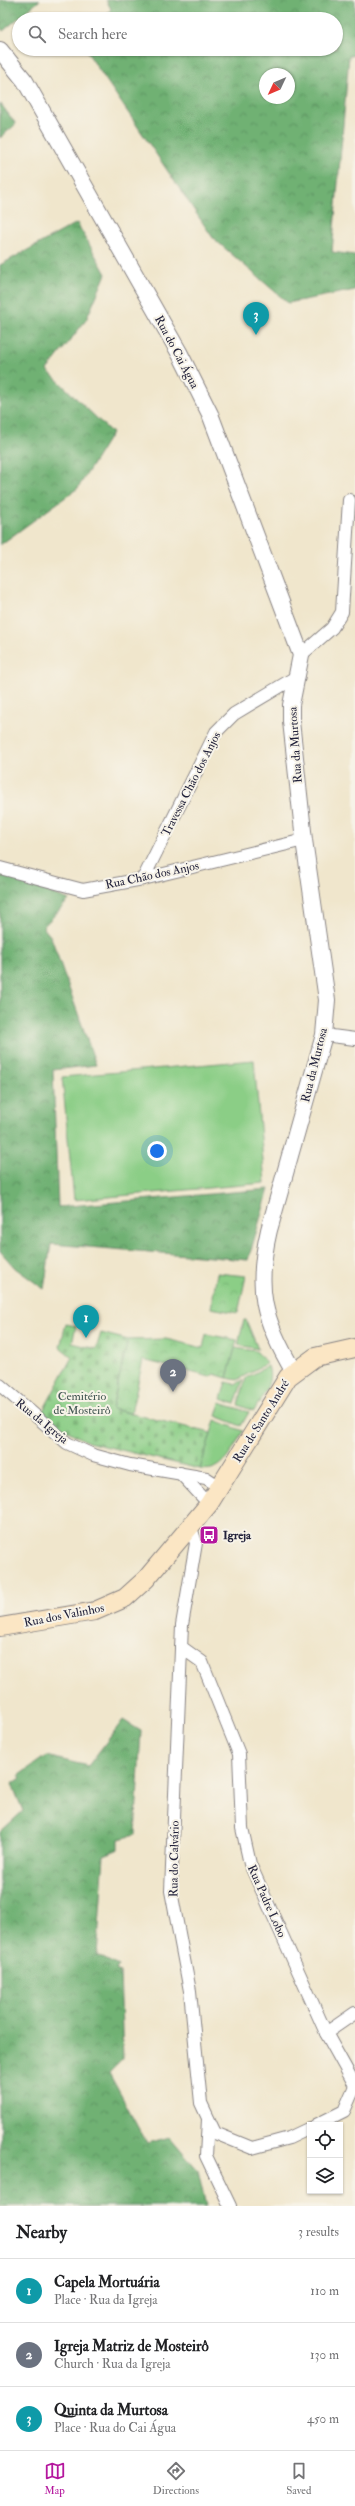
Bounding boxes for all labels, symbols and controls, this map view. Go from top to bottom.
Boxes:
search box [12,12,343,56]
icon: search [26,23,48,45]
text: Search here [58,25,127,44]
north arrow [259,68,295,104]
pin: 3 [243,302,269,335]
street label: Rua do Cai Água [151,313,203,392]
street label: Rua da Murtosa [285,705,306,784]
street label: Travessa Chão dos Anjos [159,729,224,839]
street label: Rua Chão dos Anjos [104,858,200,893]
street label: Rua da Murtosa [298,1025,331,1104]
your location [147,1141,167,1161]
pin: 1 [73,1305,99,1338]
pin: 2 [160,1359,186,1392]
street label: Rua de Santo André [230,1376,293,1465]
park label: Cemitério de Mosteirô [53,1389,111,1418]
street label: Rua da Igreja [12,1396,72,1448]
bus stop icon: Igreja [198,1524,220,1546]
place label: Igreja [223,1528,252,1543]
street label: Rua dos Valinhos [23,1600,106,1631]
street label: Rua do Calvário [166,1820,183,1897]
street label: Rua Padre Lobo [244,1863,289,1940]
map controls [307,2122,343,2194]
button: locate [307,2122,343,2158]
button: layers [307,2158,343,2194]
text: Nearby [16,2222,67,2243]
text: 3 results [298,2224,339,2240]
text: Capela Mortuária [54,2273,160,2292]
text: 1 [27,2283,31,2299]
text: 110 m [310,2283,339,2299]
text: Place · Rua da Igreja [54,2292,158,2308]
text: Igreja Matriz de Mosteirô [54,2337,209,2356]
text: 2 [26,2347,32,2363]
text: 130 m [310,2347,339,2363]
text: Church · Rua da Igreja [54,2356,171,2372]
text: Quinta da Murtosa [54,2401,168,2420]
text: 3 [27,2411,32,2427]
text: 450 m [307,2411,339,2427]
text: Place · Rua do Cai Água [54,2420,176,2436]
tab: Map [44,2460,66,2497]
tab: Directions [153,2460,199,2497]
tab: Saved [286,2460,311,2497]

